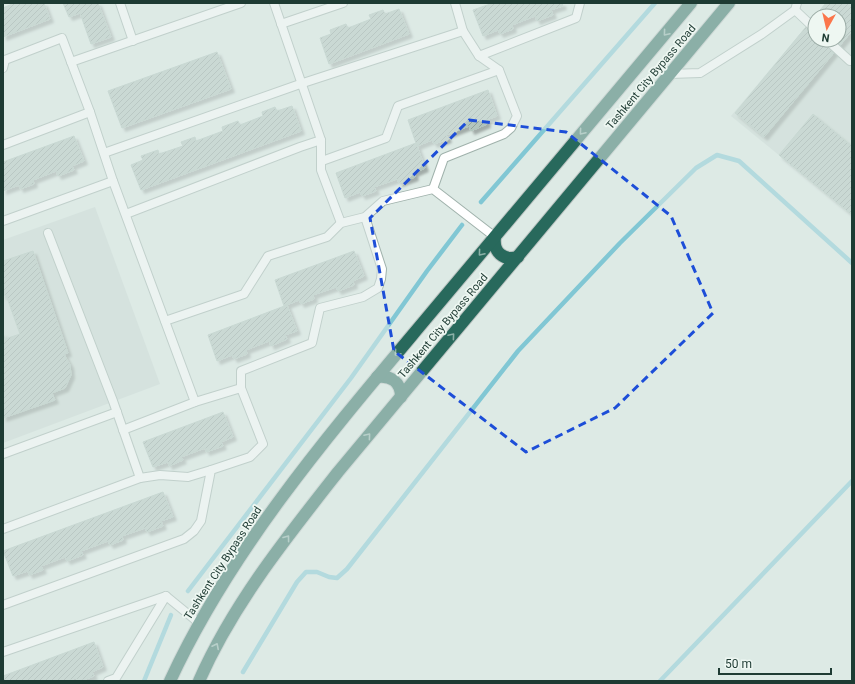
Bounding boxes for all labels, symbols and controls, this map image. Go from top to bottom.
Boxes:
north arrow [807,8,847,48]
street label: Tashkent City Bypass Road [604,22,698,132]
one-way arrow [663,28,670,36]
text: N [821,30,830,44]
one-way arrow [580,128,587,135]
one-way arrow [478,249,485,256]
street label: Tashkent City Bypass Road [396,271,490,381]
one-way arrow [447,334,454,341]
one-way arrow [395,348,402,356]
one-way arrow [364,433,371,440]
street label: Tashkent City Bypass Road [182,504,264,622]
one-way arrow [282,535,289,542]
one-way arrow [211,643,218,650]
scale bar [719,650,831,676]
text: 50 m [725,657,752,671]

